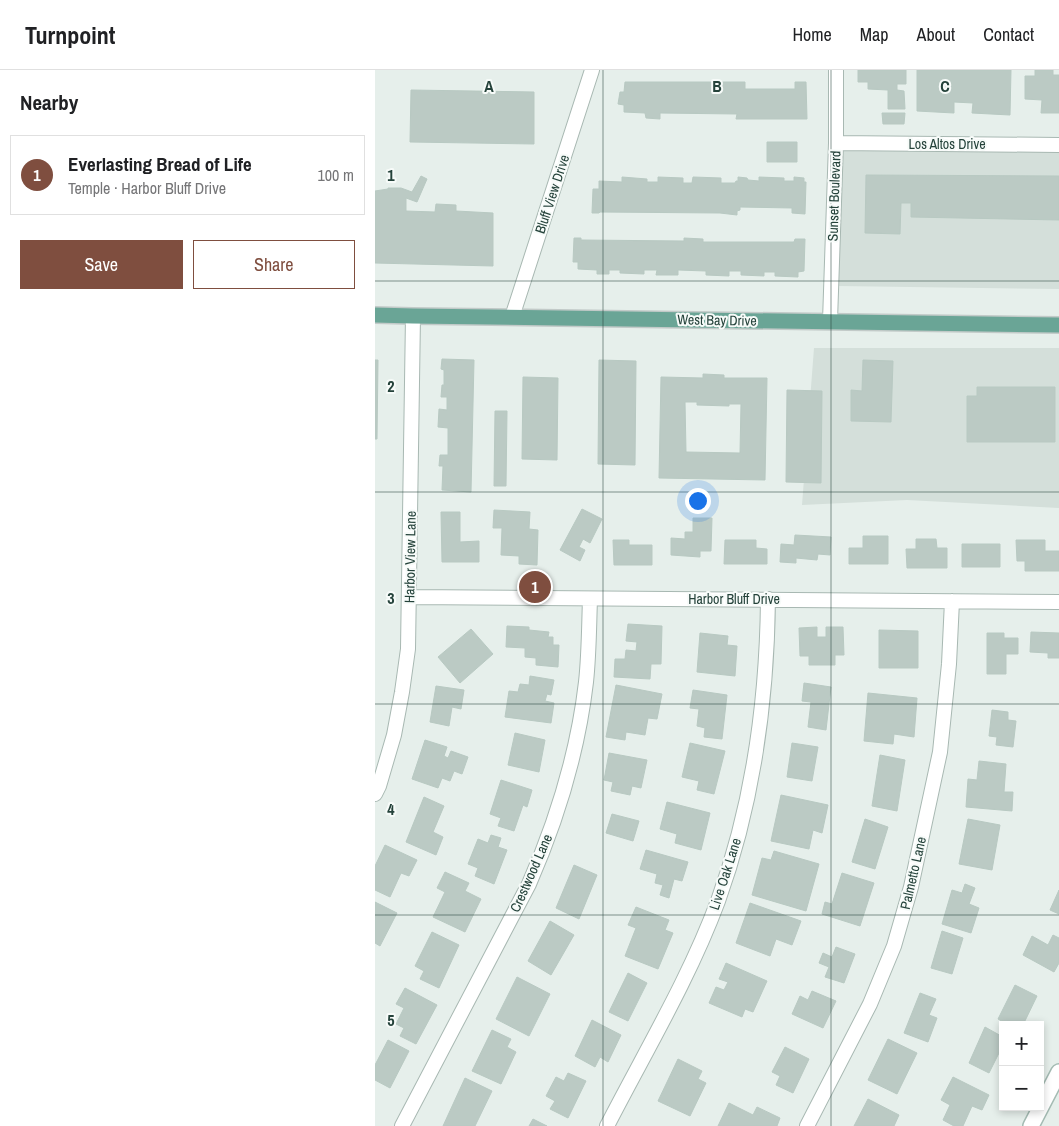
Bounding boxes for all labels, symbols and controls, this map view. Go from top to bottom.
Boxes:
text: Turnpoint [25,19,115,51]
text: Home [792,22,832,47]
text: Map [860,22,889,47]
text: About [917,22,955,47]
text: Contact [983,22,1034,47]
text: A [484,75,494,97]
text: B [712,75,722,97]
text: C [940,75,950,97]
text: Nearby [20,88,78,117]
street label: Los Altos Drive [908,135,986,153]
street label: Sunset Boulevard [823,150,845,242]
text: Everlasting Bread of Life [68,151,252,177]
street label: Bluff View Drive [531,152,573,236]
text: 1 [33,164,41,186]
text: 100 m [318,164,354,186]
text: 1 [387,164,395,186]
text: Temple · Harbor Bluff Drive [68,177,226,199]
button: Save [20,240,183,289]
button: Share [193,240,355,289]
street label: West Bay Drive [677,310,757,330]
text: 2 [387,375,395,397]
your location [685,488,711,514]
street label: Harbor View Lane [400,511,420,603]
pin: 1 [519,568,551,606]
text: 3 [387,587,395,609]
street label: Harbor Bluff Drive [688,590,780,608]
text: 4 [387,798,395,820]
street label: Crestwood Lane [506,831,556,915]
street label: Palmetto Lane [896,835,930,911]
street label: Live Oak Lane [705,836,745,912]
text: 5 [387,1009,395,1031]
map controls [999,1021,1044,1111]
button: + [999,1021,1044,1066]
button: − [999,1066,1044,1111]

